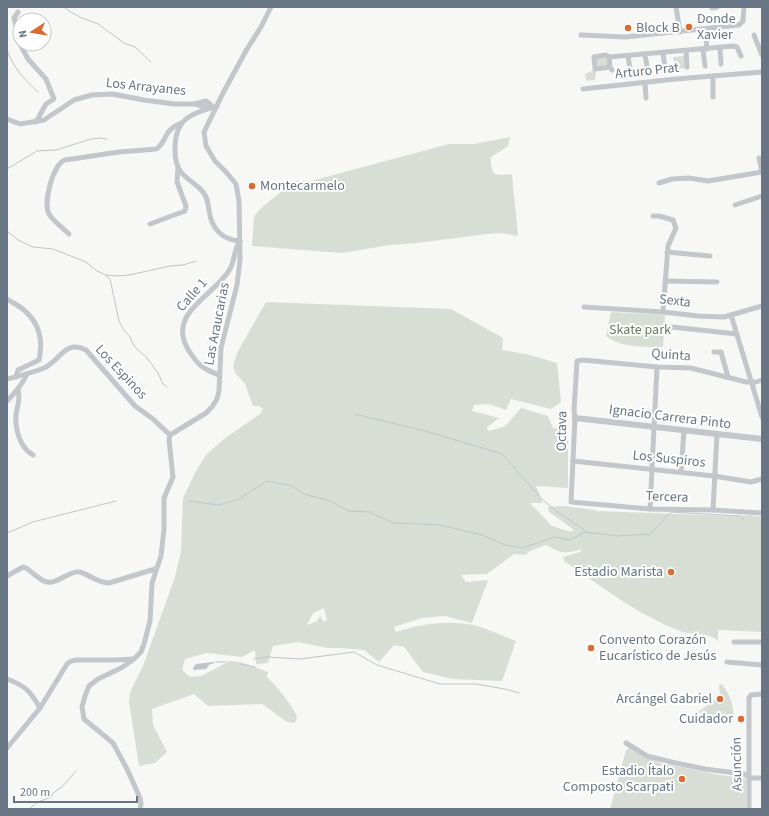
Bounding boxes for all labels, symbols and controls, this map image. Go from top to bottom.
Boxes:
place label: Donde Xavier [697,9,736,45]
north arrow [12,12,52,52]
place label: Block B [636,18,680,38]
marker: Donde Xavier [684,22,694,32]
marker: Block B [623,23,633,33]
text: N [15,29,31,39]
street label: Arturo Prat [614,58,680,84]
street label: Los Arrayanes [105,73,187,101]
place label: Montecarmelo [260,176,345,196]
marker: Montecarmelo [247,181,257,191]
street label: Calle 1 [172,274,212,316]
street label: Las Araucarias [199,281,235,367]
street label: Sexta [658,289,692,313]
park label: Skate park [609,320,671,340]
street label: Los Espinos [90,340,152,404]
street label: Quinta [651,344,691,366]
street label: Ignacio Carrera Pinto [608,400,732,434]
street label: Octava [552,411,572,451]
street label: Los Suspiros [632,445,707,473]
street label: Tercera [645,486,689,508]
place label: Estadio Marista [574,562,663,582]
marker: Estadio Marista [666,567,676,577]
place label: Convento Corazón Eucarístico de Jesús [599,630,716,666]
marker: Convento Corazón Eucarístico de Jesús [586,643,596,653]
place label: Arcángel Gabriel [616,689,712,709]
marker: Arcángel Gabriel [715,694,725,704]
place label: Cuidador [679,709,733,729]
marker: Cuidador [736,714,746,724]
street label: Asunción [727,737,747,791]
place label: Estadio Ítalo Composto Scarpati [563,761,674,797]
marker: Estadio Ítalo Composto Scarpati [677,774,687,784]
scale bar [14,778,137,804]
text: 200 m [20,784,50,801]

